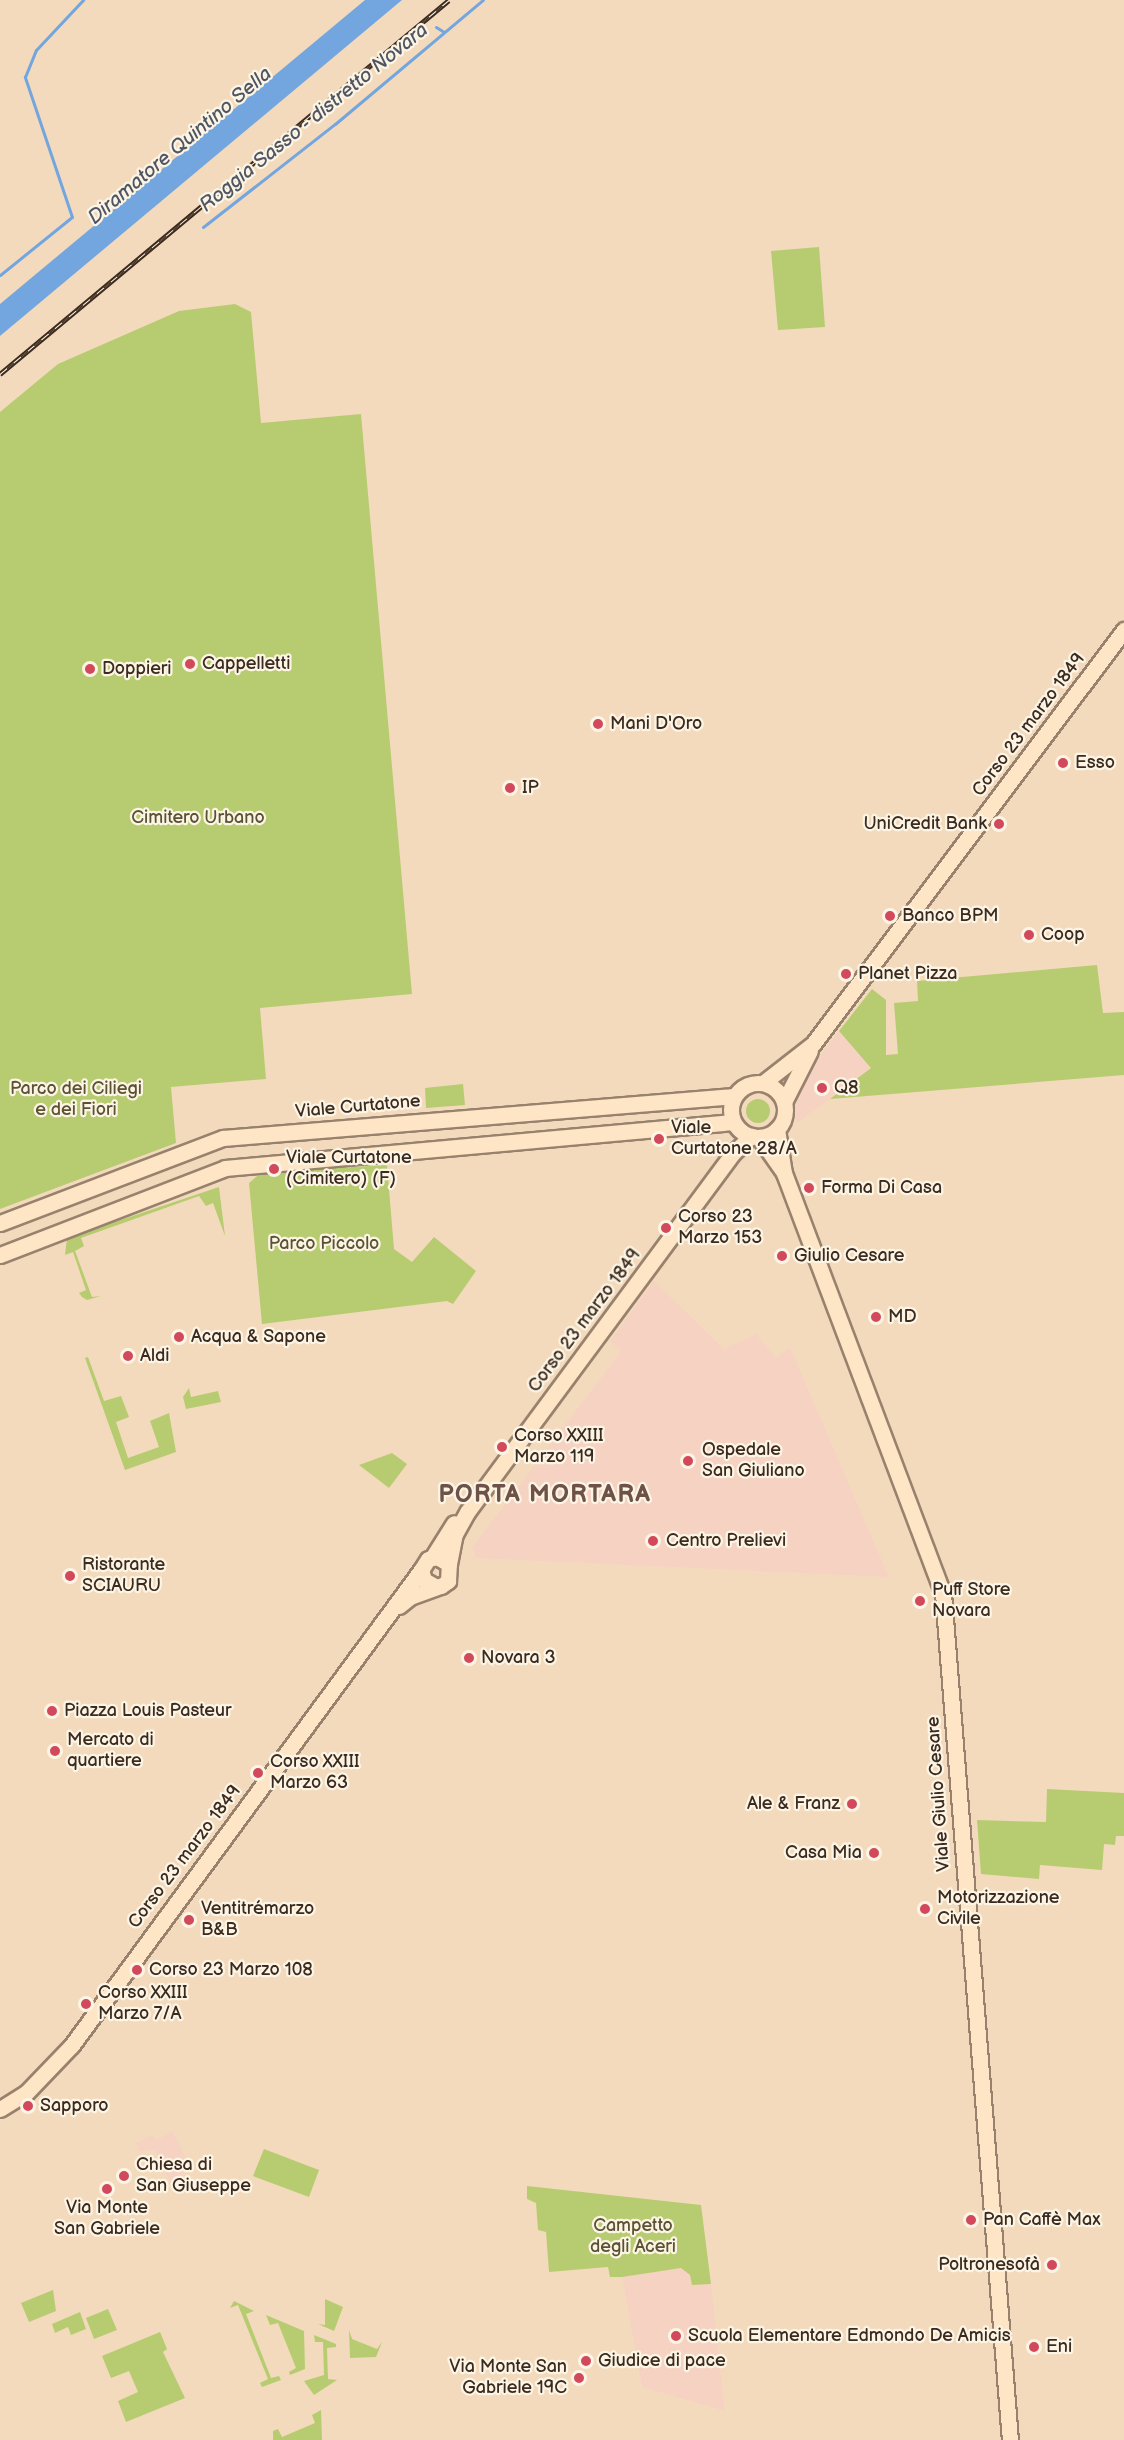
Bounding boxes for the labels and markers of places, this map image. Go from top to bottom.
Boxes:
place label: Cappelletti [202,653,290,675]
marker: Cappelletti [183,657,197,671]
place label: Doppieri [102,658,172,680]
marker: Doppieri [83,662,97,676]
place label: Mani D'Oro [610,713,702,735]
marker: Mani D'Oro [591,717,605,731]
place label: Esso [1075,752,1115,774]
marker: Esso [1056,756,1070,770]
place label: IP [522,777,539,799]
marker: IP [503,781,517,795]
place label: UniCredit Bank [863,813,987,835]
marker: UniCredit Bank [992,817,1006,831]
place label: Banco BPM [902,905,999,927]
marker: Banco BPM [883,909,897,923]
place label: Coop [1041,924,1085,946]
marker: Coop [1022,928,1036,942]
place label: Planet Pizza [858,963,957,985]
marker: Planet Pizza [839,967,853,981]
place label: Q8 [834,1077,858,1099]
marker: Q8 [815,1081,829,1095]
place label: Viale Curtatone 28/A [671,1118,797,1160]
marker: Viale Curtatone 28/A [652,1132,666,1146]
place label: Viale Curtatone (Cimitero) (F) [286,1148,412,1190]
marker: Viale Curtatone (Cimitero) (F) [267,1162,281,1176]
place label: Forma Di Casa [821,1177,942,1199]
marker: Forma Di Casa [802,1181,816,1195]
place label: Corso 23 Marzo 153 [678,1207,762,1250]
marker: Corso 23 Marzo 153 [659,1221,673,1235]
place label: Giulio Cesare [794,1245,904,1267]
marker: Giulio Cesare [775,1249,789,1263]
place label: MD [888,1306,917,1328]
marker: MD [869,1310,883,1324]
place label: Acqua & Sapone [191,1326,326,1348]
marker: Acqua & Sapone [172,1330,186,1344]
place label: Aldi [140,1345,169,1367]
marker: Aldi [121,1349,135,1363]
place label: Corso XXIII Marzo 119 [514,1426,605,1468]
marker: Corso XXIII Marzo 119 [495,1440,509,1454]
place label: Ospedale San Giuliano [702,1440,805,1482]
marker: Ospedale San Giuliano [679,1452,697,1470]
place label: Centro Prelievi [666,1530,786,1552]
marker: Centro Prelievi [644,1532,662,1550]
place label: Ristorante SCIAURU [82,1555,165,1598]
marker: Ristorante SCIAURU [63,1569,77,1583]
place label: Puff Store Novara [932,1580,1011,1622]
marker: Puff Store Novara [913,1594,927,1608]
place label: Novara 3 [481,1647,556,1669]
marker: Novara 3 [462,1651,476,1665]
place label: Piazza Louis Pasteur [64,1700,232,1722]
marker: Piazza Louis Pasteur [45,1704,59,1718]
place label: Mercato di quartiere [67,1730,154,1772]
marker: Mercato di quartiere [48,1744,62,1758]
place label: Corso XXIII Marzo 63 [270,1752,361,1794]
marker: Corso XXIII Marzo 63 [251,1766,265,1780]
place label: Ale & Franz [747,1793,840,1815]
marker: Ale & Franz [845,1797,859,1811]
place label: Casa Mia [785,1842,862,1864]
marker: Casa Mia [867,1846,881,1860]
place label: Motorizzazione Civile [937,1888,1060,1930]
place label: Ventitrémarzo B&B [201,1899,314,1942]
marker: Motorizzazione Civile [918,1902,932,1916]
marker: Ventitrémarzo B&B [182,1913,196,1927]
place label: Corso 23 Marzo 108 [149,1959,313,1981]
marker: Corso 23 Marzo 108 [130,1963,144,1977]
place label: Corso XXIII Marzo 7/A [98,1983,189,2026]
marker: Corso XXIII Marzo 7/A [79,1997,93,2011]
place label: Sapporo [40,2095,109,2117]
marker: Sapporo [21,2099,35,2113]
place label: Chiesa di San Giuseppe [136,2155,251,2198]
marker: Chiesa di San Giuseppe [117,2169,131,2183]
marker: Via Monte San Gabriele [100,2182,114,2196]
place label: Via Monte San Gabriele [54,2198,160,2240]
place label: Pan Caffè Max [983,2209,1101,2231]
marker: Pan Caffè Max [964,2213,978,2227]
place label: Poltronesofà [938,2254,1040,2276]
marker: Poltronesofà [1045,2258,1059,2272]
place label: Scuola Elementare Edmondo De Amicis [688,2325,1011,2347]
marker: Scuola Elementare Edmondo De Amicis [669,2329,683,2343]
place label: Eni [1046,2336,1072,2358]
marker: Eni [1027,2340,1041,2354]
place label: Giudice di pace [598,2350,726,2372]
marker: Giudice di pace [579,2354,593,2368]
place label: Via Monte San Gabriele 19C [449,2357,567,2400]
marker: Via Monte San Gabriele 19C [572,2371,586,2385]

